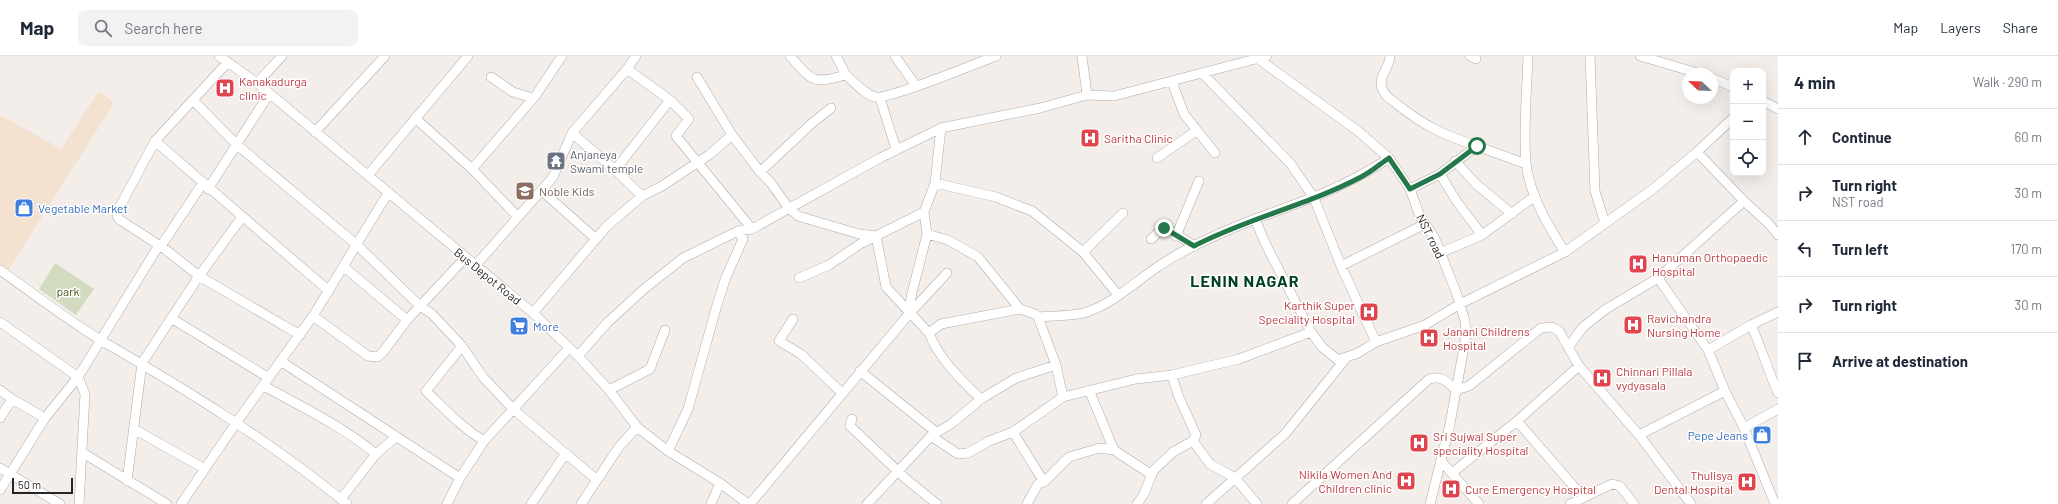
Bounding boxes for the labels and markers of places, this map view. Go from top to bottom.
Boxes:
place label: Kanakadurga clinic [239,74,307,102]
hospital icon: Kanakadurga clinic [214,77,236,99]
hospital icon: Saritha Clinic [1079,127,1101,149]
place label: Saritha Clinic [1104,131,1173,145]
place label: Anjaneya Swami temple [570,147,643,175]
temple icon: Anjaneya Swami temple [545,150,567,172]
school or university icon: Noble Kids [514,180,536,202]
place label: Noble Kids [539,184,595,198]
shop icon: Vegetable Market [13,197,35,219]
place label: Vegetable Market [38,201,128,215]
place label: Hanuman Orthopaedic Hospital [1652,250,1768,278]
hospital icon: Hanuman Orthopaedic Hospital [1627,253,1649,275]
place label: Karthik Super Speciality Hospital [1258,298,1356,326]
hospital icon: Karthik Super Speciality Hospital [1358,301,1380,323]
place label: Ravichandra Nursing Home [1647,311,1721,339]
hospital icon: Ravichandra Nursing Home [1622,314,1644,336]
supermarket icon: More [508,315,530,337]
place label: More [533,319,559,333]
place label: Janani Childrens Hospital [1443,324,1530,352]
hospital icon: Janani Childrens Hospital [1418,327,1440,349]
place label: Chinnari Pillala vydyasala [1616,364,1692,392]
hospital icon: Chinnari Pillala vydyasala [1591,367,1613,389]
shop icon: Pepe Jeans [1751,424,1773,446]
place label: Pepe Jeans [1688,428,1748,442]
place label: Sri Sujwal Super speciality Hospital [1433,429,1528,457]
hospital icon: Sri Sujwal Super speciality Hospital [1408,432,1430,454]
place label: Nikila Women And Children clinic [1299,467,1392,495]
place label: Thulisya Dental Hospital [1654,468,1733,496]
hospital icon: Nikila Women And Children clinic [1395,470,1417,492]
hospital icon: Thulisya Dental Hospital [1736,471,1758,493]
hospital icon: Cure Emergency Hospital [1440,478,1462,500]
place label: Cure Emergency Hospital [1465,482,1596,496]

